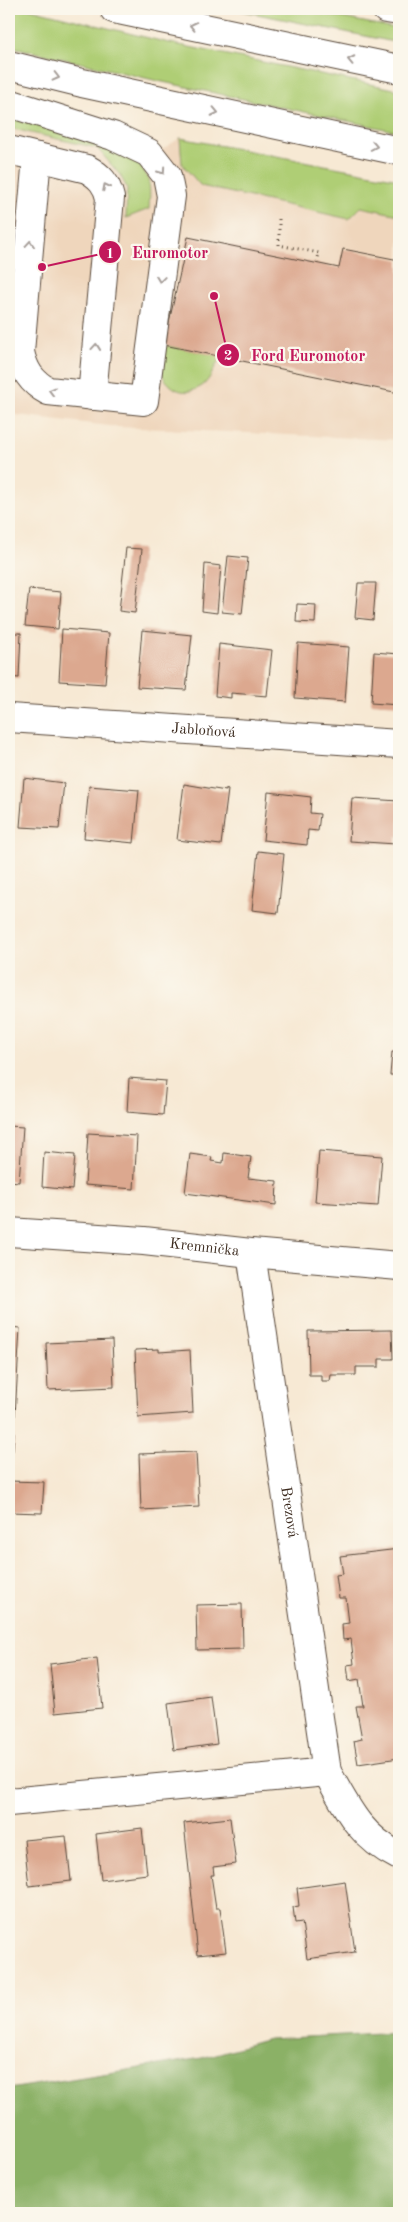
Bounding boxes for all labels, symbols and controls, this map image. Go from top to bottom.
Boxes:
one-way arrow [188,21,197,32]
one-way arrow [347,55,356,66]
one-way arrow [52,71,60,82]
one-way arrow [210,106,219,117]
one-way arrow [369,140,378,150]
one-way arrow [156,165,165,175]
one-way arrow [102,183,112,192]
callout: Euromotor [97,237,219,268]
one-way arrow [24,240,35,248]
text: Euromotor [132,246,208,262]
text: 1 [106,247,114,262]
one-way arrow [155,276,166,284]
callout: Ford Euromotor [216,340,375,371]
one-way arrow [91,343,102,351]
text: 2 [224,349,232,364]
text: Ford Euromotor [251,349,365,365]
one-way arrow [48,386,57,397]
street label: Jabloňová [171,721,237,741]
street label: Kremnička [169,1236,241,1259]
street label: Brezová [278,1486,300,1539]

